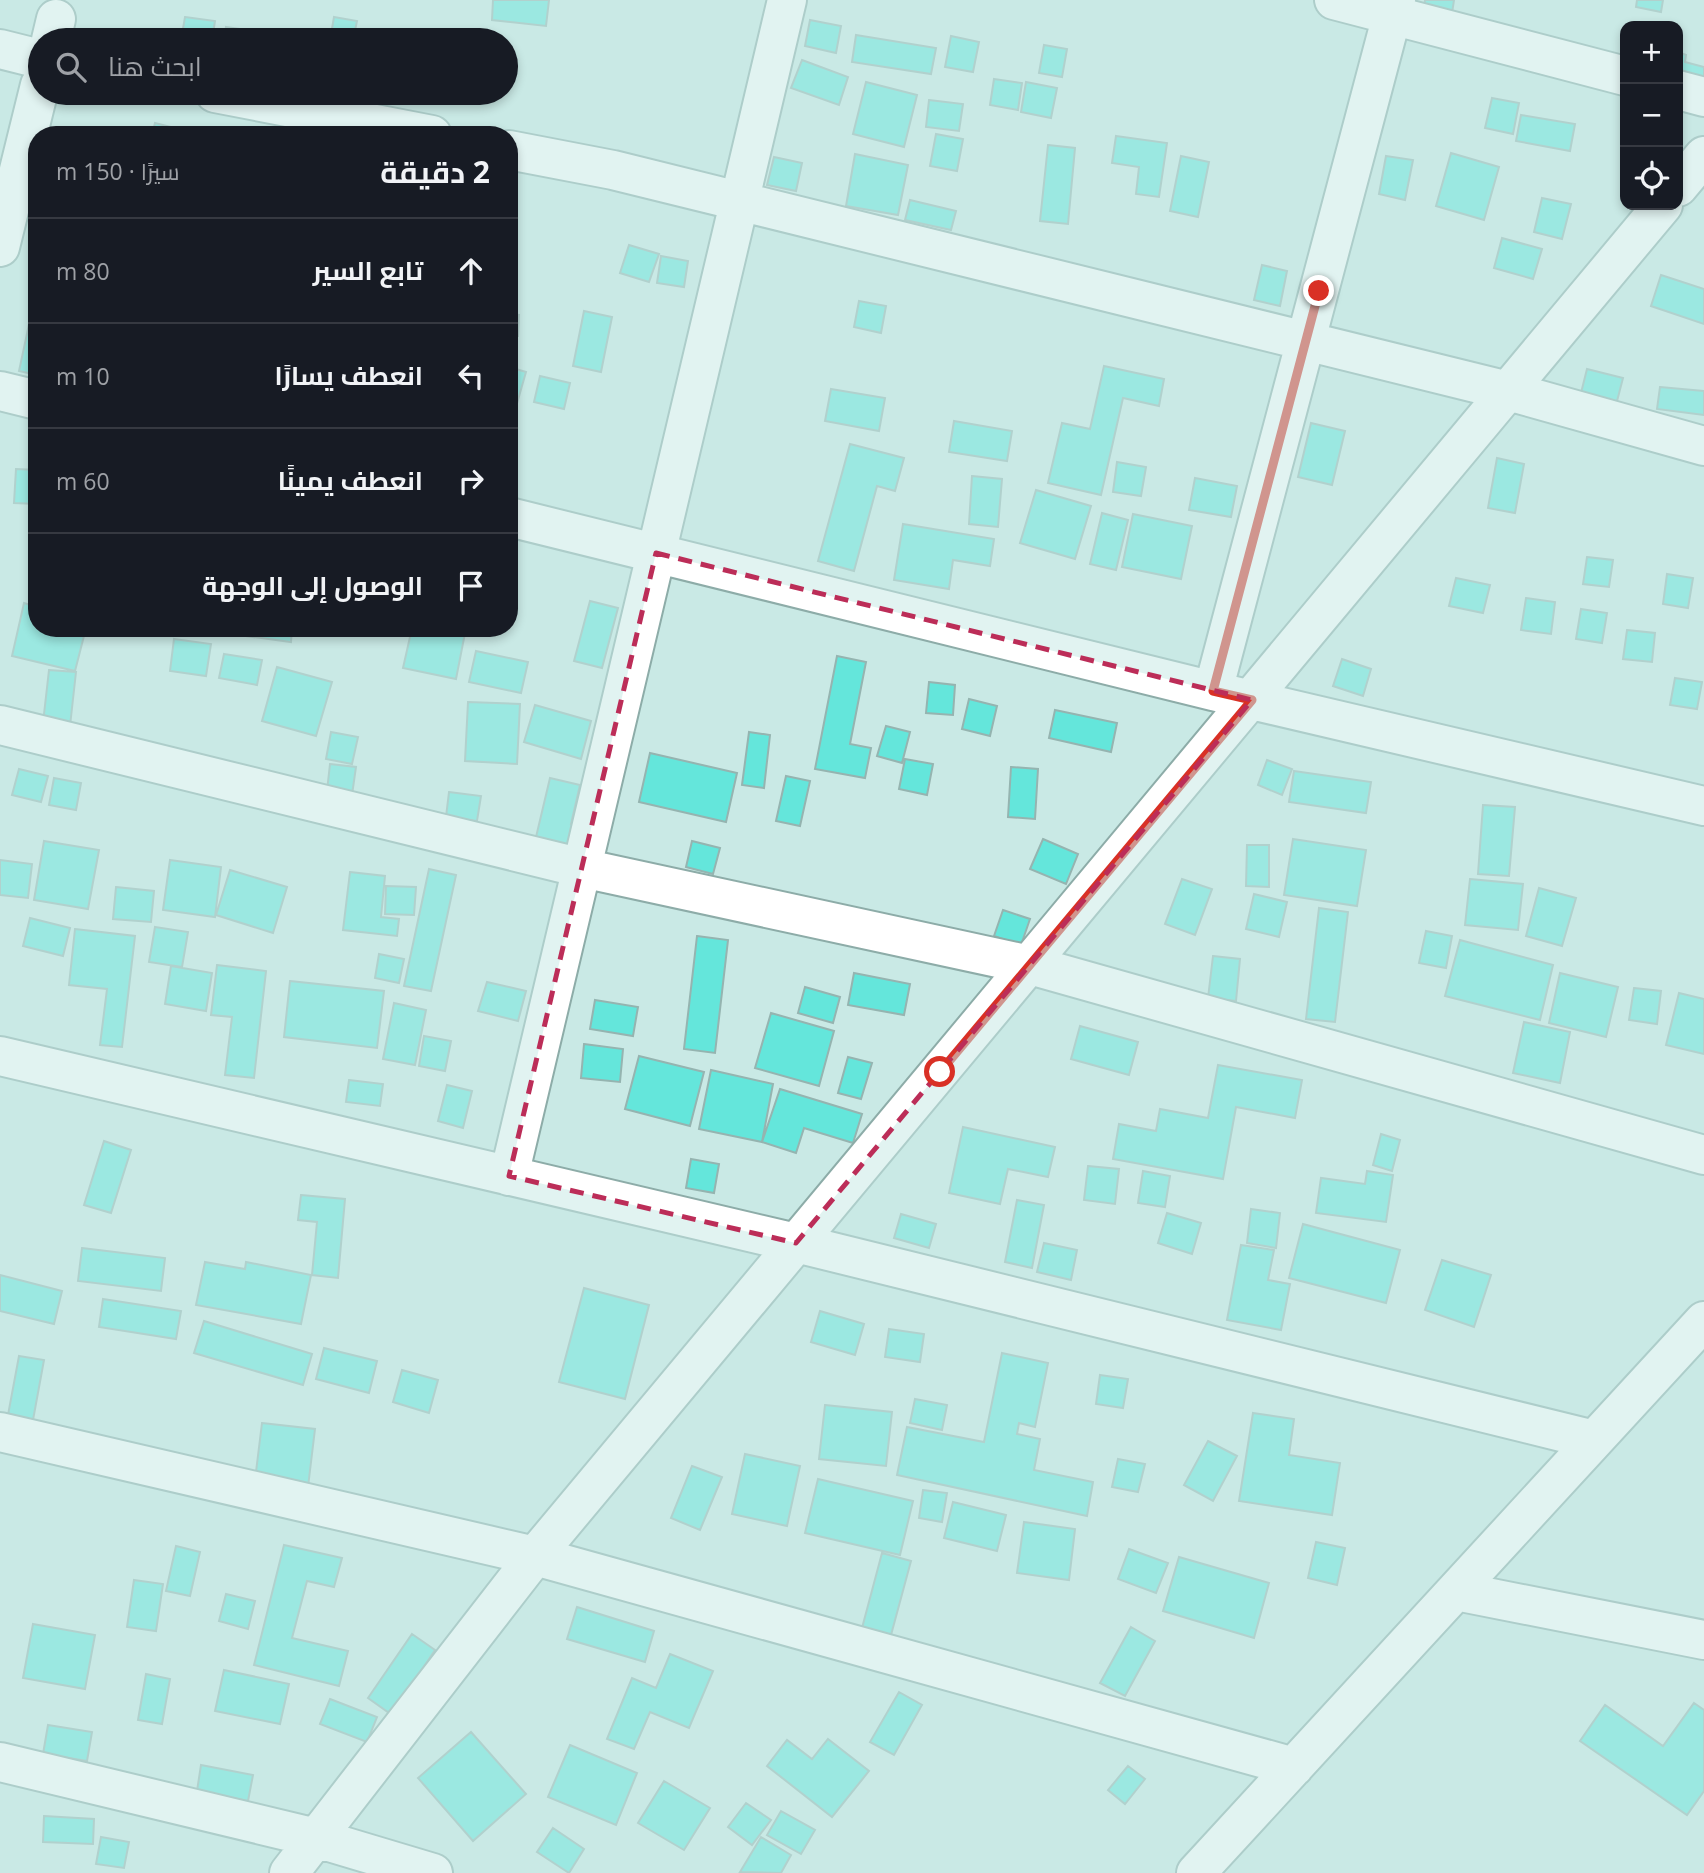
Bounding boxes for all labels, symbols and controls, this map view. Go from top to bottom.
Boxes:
map controls [1620,21,1683,210]
button: + [1620,21,1683,84]
search box [28,28,518,105]
icon: search [52,48,90,86]
text: ابحث هنا [108,48,202,84]
button: − [1620,84,1683,147]
button: locate [1620,147,1683,210]
text: 2 دقيقة [380,151,490,192]
text: سيرًا · 150 m [56,155,180,187]
text: تابع السير [313,252,423,288]
icon: ahead [452,252,490,290]
text: 80 m [56,255,110,287]
route end [1303,275,1334,306]
text: انعطف يسارًا [274,357,423,393]
icon: left [452,357,490,395]
text: 10 m [56,360,110,392]
text: انعطف يمينًا [278,462,423,498]
icon: right [452,462,490,500]
text: 60 m [56,465,110,497]
text: الوصول إلى الوجهة [202,567,423,603]
icon: arrive [452,567,490,605]
route start [924,1056,955,1087]

